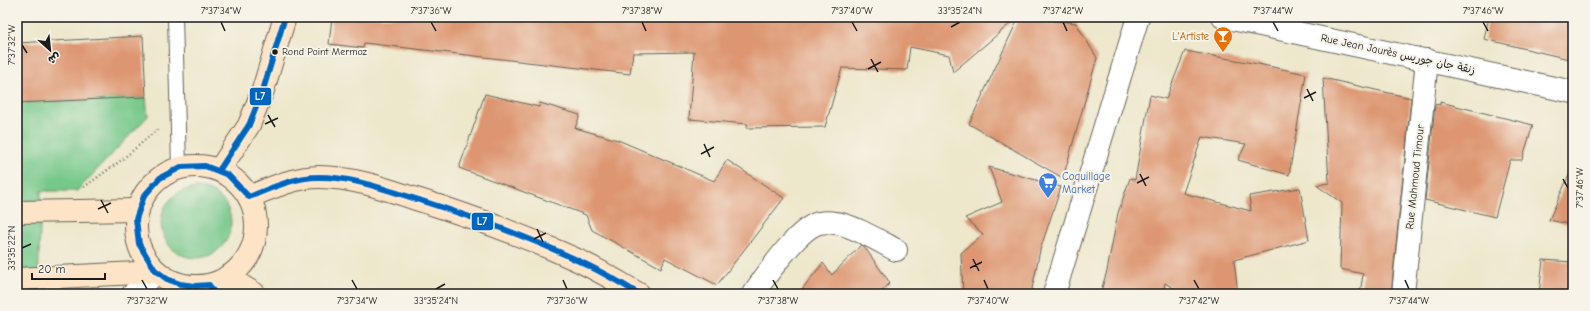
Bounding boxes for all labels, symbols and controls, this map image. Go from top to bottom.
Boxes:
text: 7°37'34"W [201,5,241,17]
text: 7°37'36"W [411,5,452,17]
text: 7°37'38"W [622,5,663,17]
text: 7°37'40"W [831,5,873,17]
text: 33°35'24"N [938,5,982,17]
text: 7°37'42"W [1043,5,1084,17]
text: 7°37'44"W [1253,5,1293,17]
text: 7°37'46"W [1463,5,1504,17]
text: 7°37'32"W [6,24,18,65]
bar icon: L'Artiste [1212,25,1234,53]
north arrow [30,30,70,70]
place label: L'Artiste [1172,30,1209,43]
street label: Rue Jean Jaurès زنقة جان جوريس [1319,31,1476,78]
place label: Rond Point Mermoz [282,46,367,58]
marker: Rond Point Mermoz [270,47,280,57]
text: ش [46,50,63,67]
line badge: L7 [249,87,272,106]
text: L7 [255,90,265,103]
street label: Rue Mahmoud Timour [1403,123,1427,230]
text: 7°37'46"W [1574,167,1586,208]
place label: Coquillage Market [1062,170,1111,196]
supermarket icon: Coquillage Market [1037,171,1059,199]
line badge: L7 [471,212,494,231]
text: L7 [477,215,487,228]
text: 33°35'22"N [6,226,18,270]
scale bar [32,255,105,281]
text: 20 m [38,262,66,276]
text: 7°37'32"W [127,295,168,307]
text: 7°37'34"W [337,295,377,307]
text: 33°35'24"N [414,295,458,307]
text: 7°37'36"W [547,295,588,307]
text: 7°37'38"W [758,295,799,307]
text: 7°37'40"W [967,295,1009,307]
text: 7°37'42"W [1179,295,1220,307]
text: 7°37'44"W [1389,295,1429,307]

